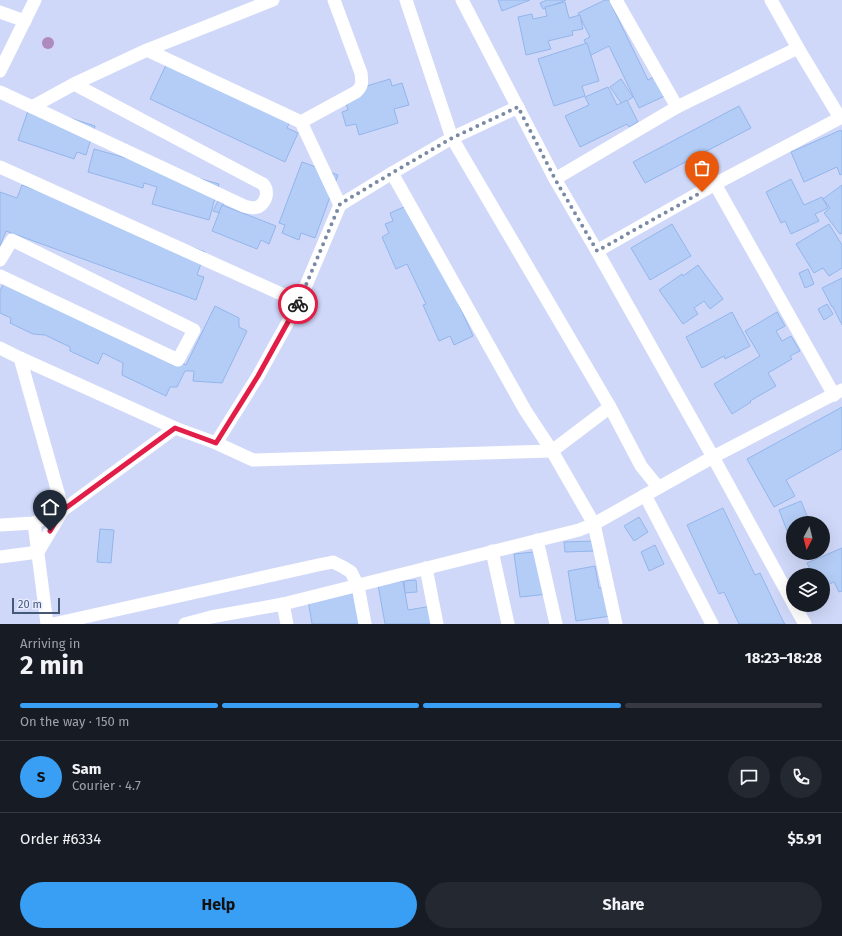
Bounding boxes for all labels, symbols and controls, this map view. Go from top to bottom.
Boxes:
pin [685,151,719,192]
icon: bag [691,157,713,179]
courier [278,284,318,324]
icon: bike [287,293,309,315]
pin [33,490,67,531]
icon: home [39,496,61,518]
north arrow [786,516,830,560]
map controls [786,516,830,612]
button: layers [786,568,830,612]
scale bar [12,596,60,615]
text: 20 m [18,598,42,611]
text: Arriving in [20,636,80,651]
text: 18:23–18:28 [745,649,822,667]
text: 2 min [20,650,84,681]
text: On the way · 150 m [20,714,129,729]
button: chat [728,756,770,798]
button: phone [780,756,822,798]
text: Sam [72,760,101,778]
text: S [37,768,45,786]
text: Courier · 4.7 [72,778,141,793]
text: Order #6334 [20,830,101,848]
text: $5.91 [787,830,822,848]
button: Help [20,882,417,928]
button: Share [425,882,822,928]

